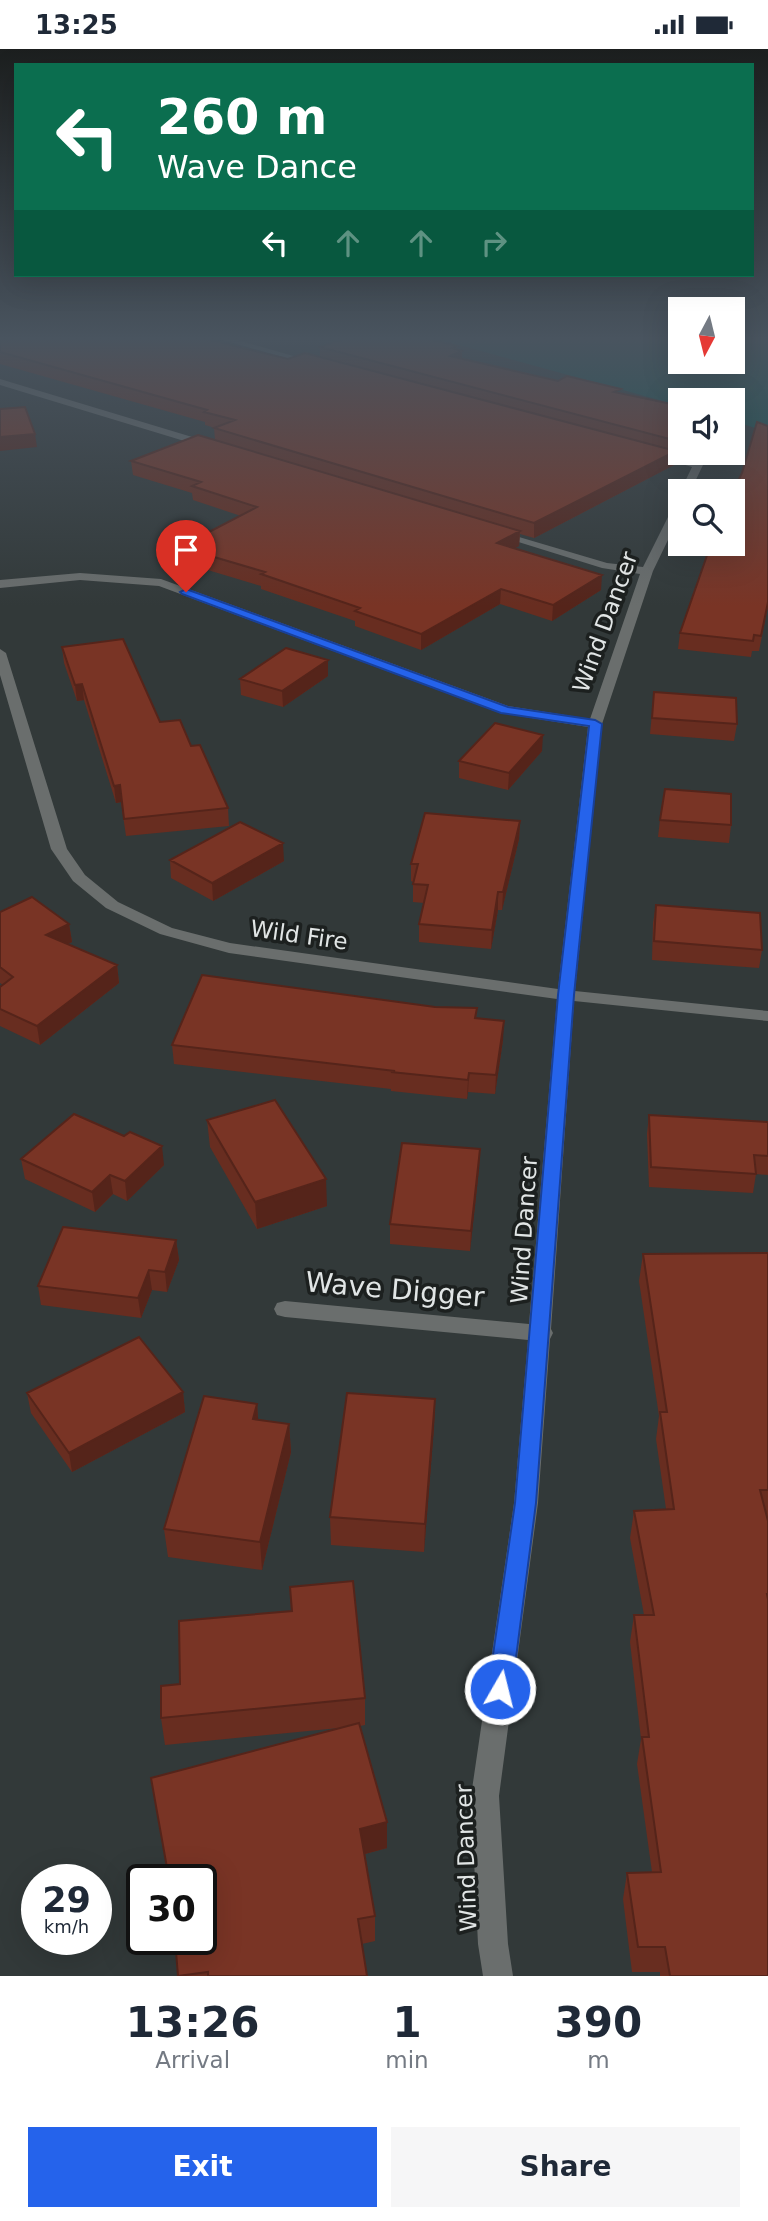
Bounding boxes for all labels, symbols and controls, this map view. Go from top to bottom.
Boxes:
text: 13:25 [35,10,118,40]
text: 260 m [157,89,327,146]
icon: left [42,91,133,182]
text: Wave Dance [157,148,357,186]
icon: left [256,224,294,262]
icon: ahead [329,224,367,262]
icon: ahead [402,224,440,262]
icon: right [475,224,513,262]
north arrow [668,297,746,375]
map controls [668,297,745,556]
button: sound [668,388,745,465]
button: search [668,479,745,556]
pin [156,520,216,592]
icon: arrive [167,531,205,569]
street label: Wind Dancer [568,548,643,696]
street label: Wild Fire [249,915,349,955]
street label: Wind Dancer [506,1155,542,1305]
street label: Wave Digger [304,1265,486,1314]
position arrow [463,1652,537,1726]
street label: Wind Dancer [450,1783,482,1932]
speed limit sign: 30 [126,1864,217,1955]
text: 29 [42,1880,91,1920]
text: km/h [44,1916,89,1937]
text: 13:26 [126,1998,260,2047]
text: 1 [392,1998,422,2047]
text: 390 [555,1998,642,2047]
text: Arrival [155,2047,230,2073]
text: min [385,2047,429,2073]
text: m [587,2047,610,2073]
button: Exit [28,2127,377,2207]
button: Share [391,2127,740,2207]

